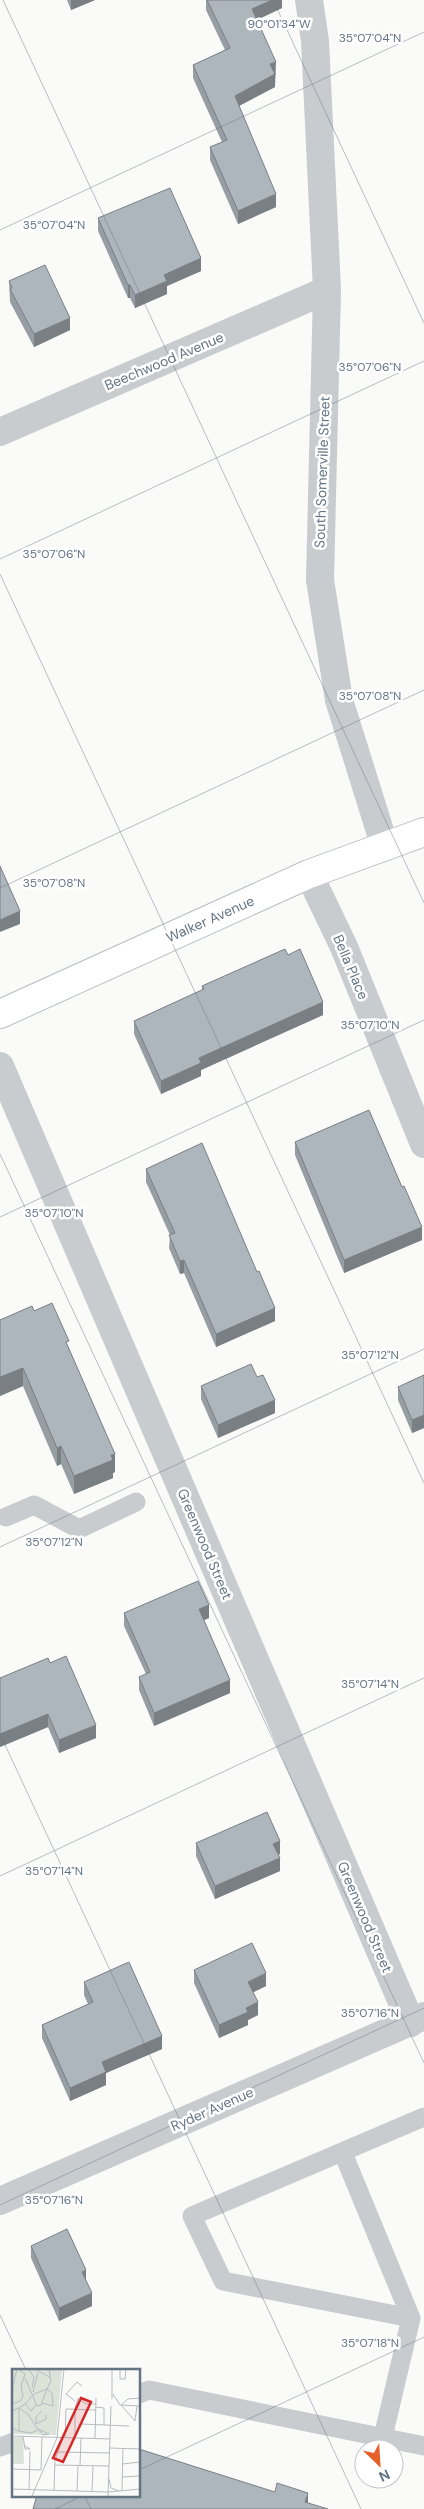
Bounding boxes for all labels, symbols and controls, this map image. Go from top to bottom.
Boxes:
text: 90°01'34"W [247,16,311,32]
text: 35°07'04"N [339,30,401,46]
text: 35°07'04"N [23,217,85,233]
street label: Beechwood Avenue [102,328,226,394]
text: 35°07'06"N [339,359,401,375]
street label: South Somerville Street [310,396,334,548]
text: 35°07'06"N [23,546,85,562]
text: 35°07'08"N [339,688,401,704]
text: 35°07'08"N [23,875,85,891]
street label: Walker Avenue [163,892,257,946]
street label: Bella Place [329,932,373,1002]
text: 35°07'10"N [341,1017,399,1033]
text: 35°07'10"N [25,1205,83,1221]
text: 35°07'12"N [341,1347,399,1363]
street label: Greenwood Street [174,1486,236,1602]
text: 35°07'12"N [25,1534,83,1550]
text: 35°07'14"N [341,1676,399,1692]
street label: Greenwood Street [334,1859,396,1975]
text: 35°07'14"N [25,1863,83,1879]
text: 35°07'16"N [341,2005,399,2021]
street label: Ryder Avenue [168,2083,256,2135]
text: 35°07'16"N [25,2192,83,2208]
text: 35°07'18"N [341,2335,399,2351]
inset map [12,2369,140,2496]
north arrow [354,2439,404,2489]
text: N [376,2465,393,2486]

